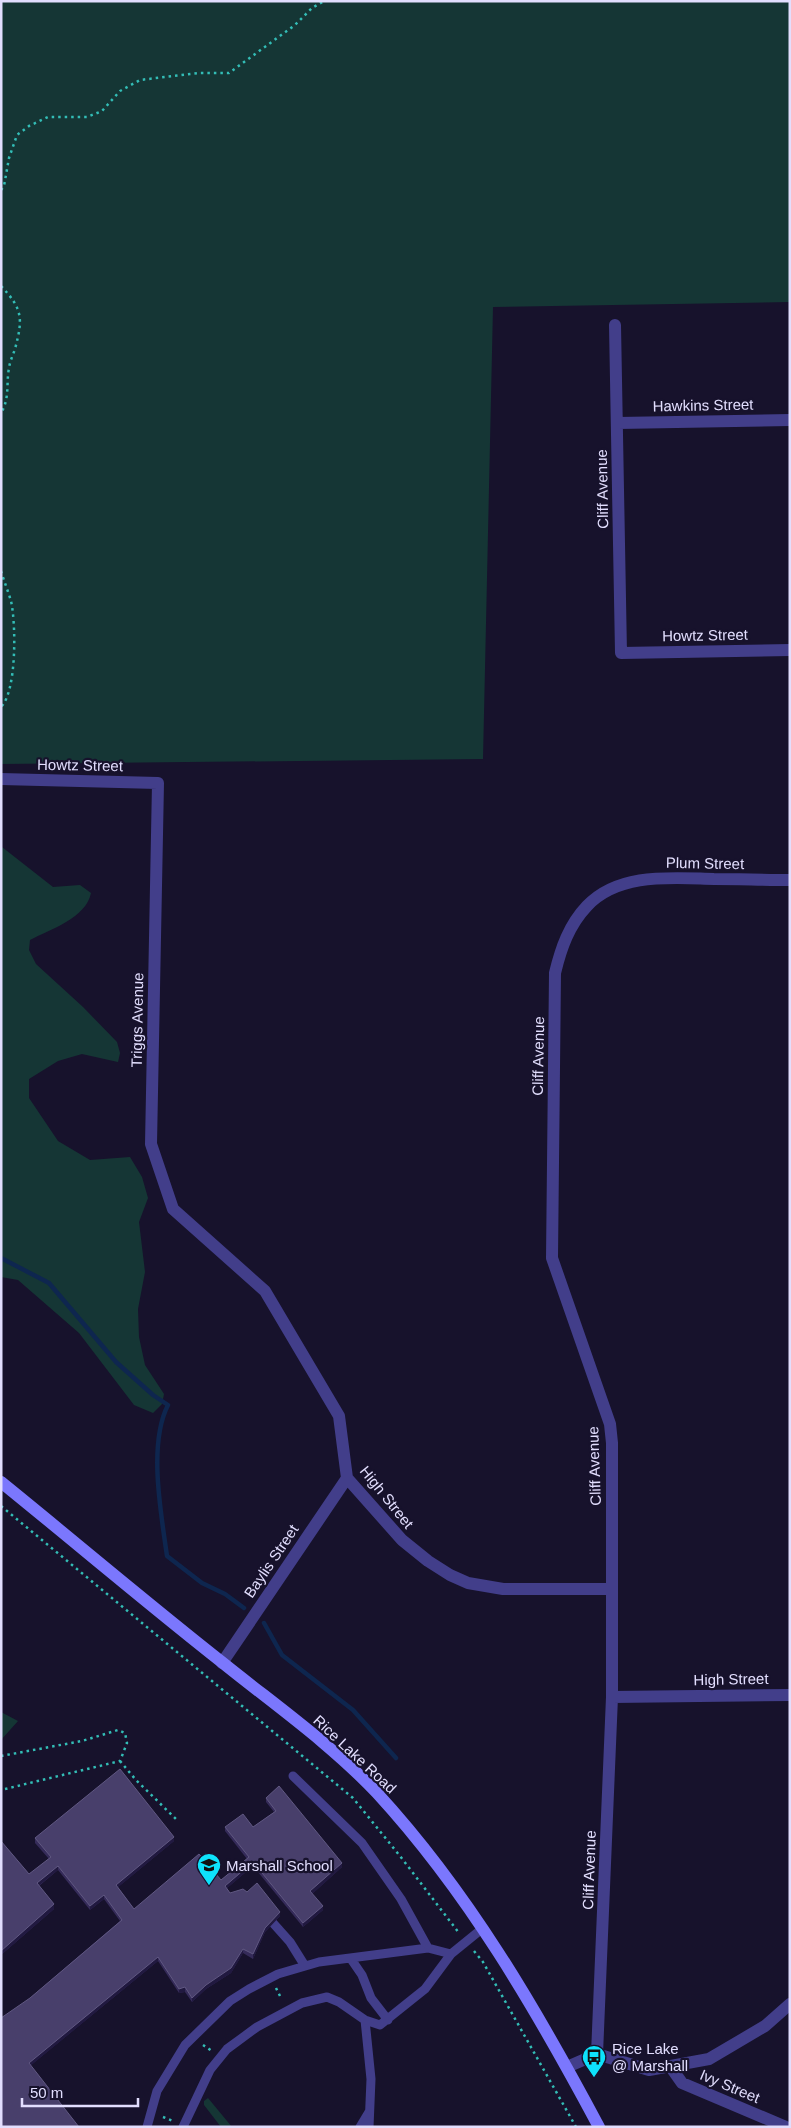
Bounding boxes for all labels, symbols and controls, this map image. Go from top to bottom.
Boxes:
street label: Hawkins Street [652,396,754,414]
street label: Cliff Avenue [593,449,611,529]
street label: Howtz Street [662,626,749,644]
street label: Howtz Street [37,756,124,774]
street label: Plum Street [666,854,745,872]
street label: Triggs Avenue [128,972,146,1068]
street label: Cliff Avenue [529,1016,547,1096]
street label: Cliff Avenue [584,1426,604,1506]
street label: High Street [357,1462,418,1532]
street label: Baylis Street [240,1521,302,1601]
street label: High Street [693,1670,769,1688]
street label: Rice Lake Road [310,1711,400,1797]
street label: Cliff Avenue [579,1830,599,1910]
school or university icon: Marshall School [196,1852,222,1886]
place label: Marshall School [226,1857,333,1874]
place label: Rice Lake @ Marshall [612,2040,688,2074]
bus stop icon: Rice Lake @ Marshall [581,2044,607,2078]
street label: Ivy Street [698,2066,763,2107]
scale bar [22,2076,139,2108]
text: 50 m [30,2084,63,2101]

